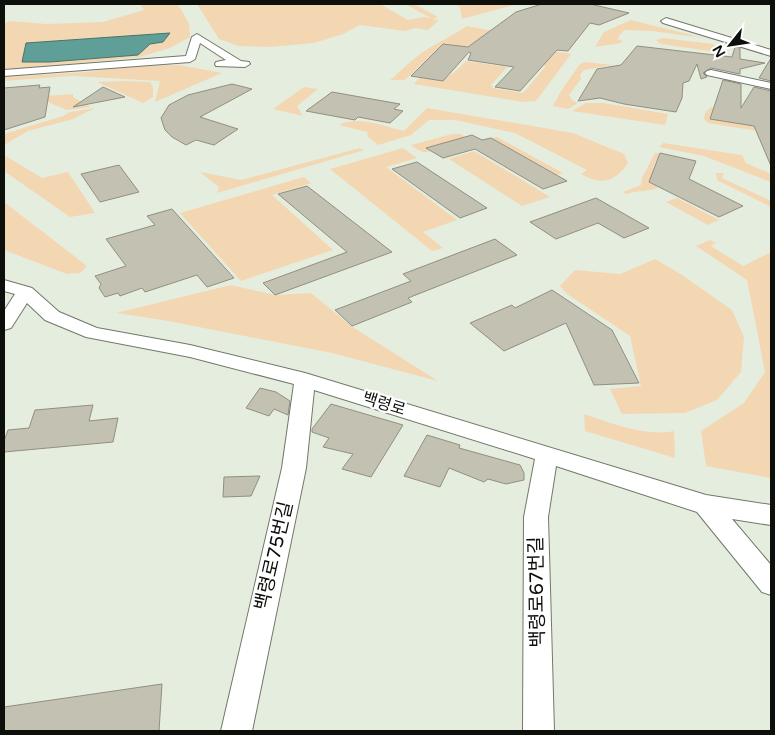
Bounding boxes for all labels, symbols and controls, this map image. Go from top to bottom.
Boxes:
north arrow [705,20,755,70]
text: N [709,42,729,60]
street label: 백령로 [360,388,408,420]
street label: 백령로75번길 [251,499,297,613]
street label: 백령로67번길 [525,536,549,648]

